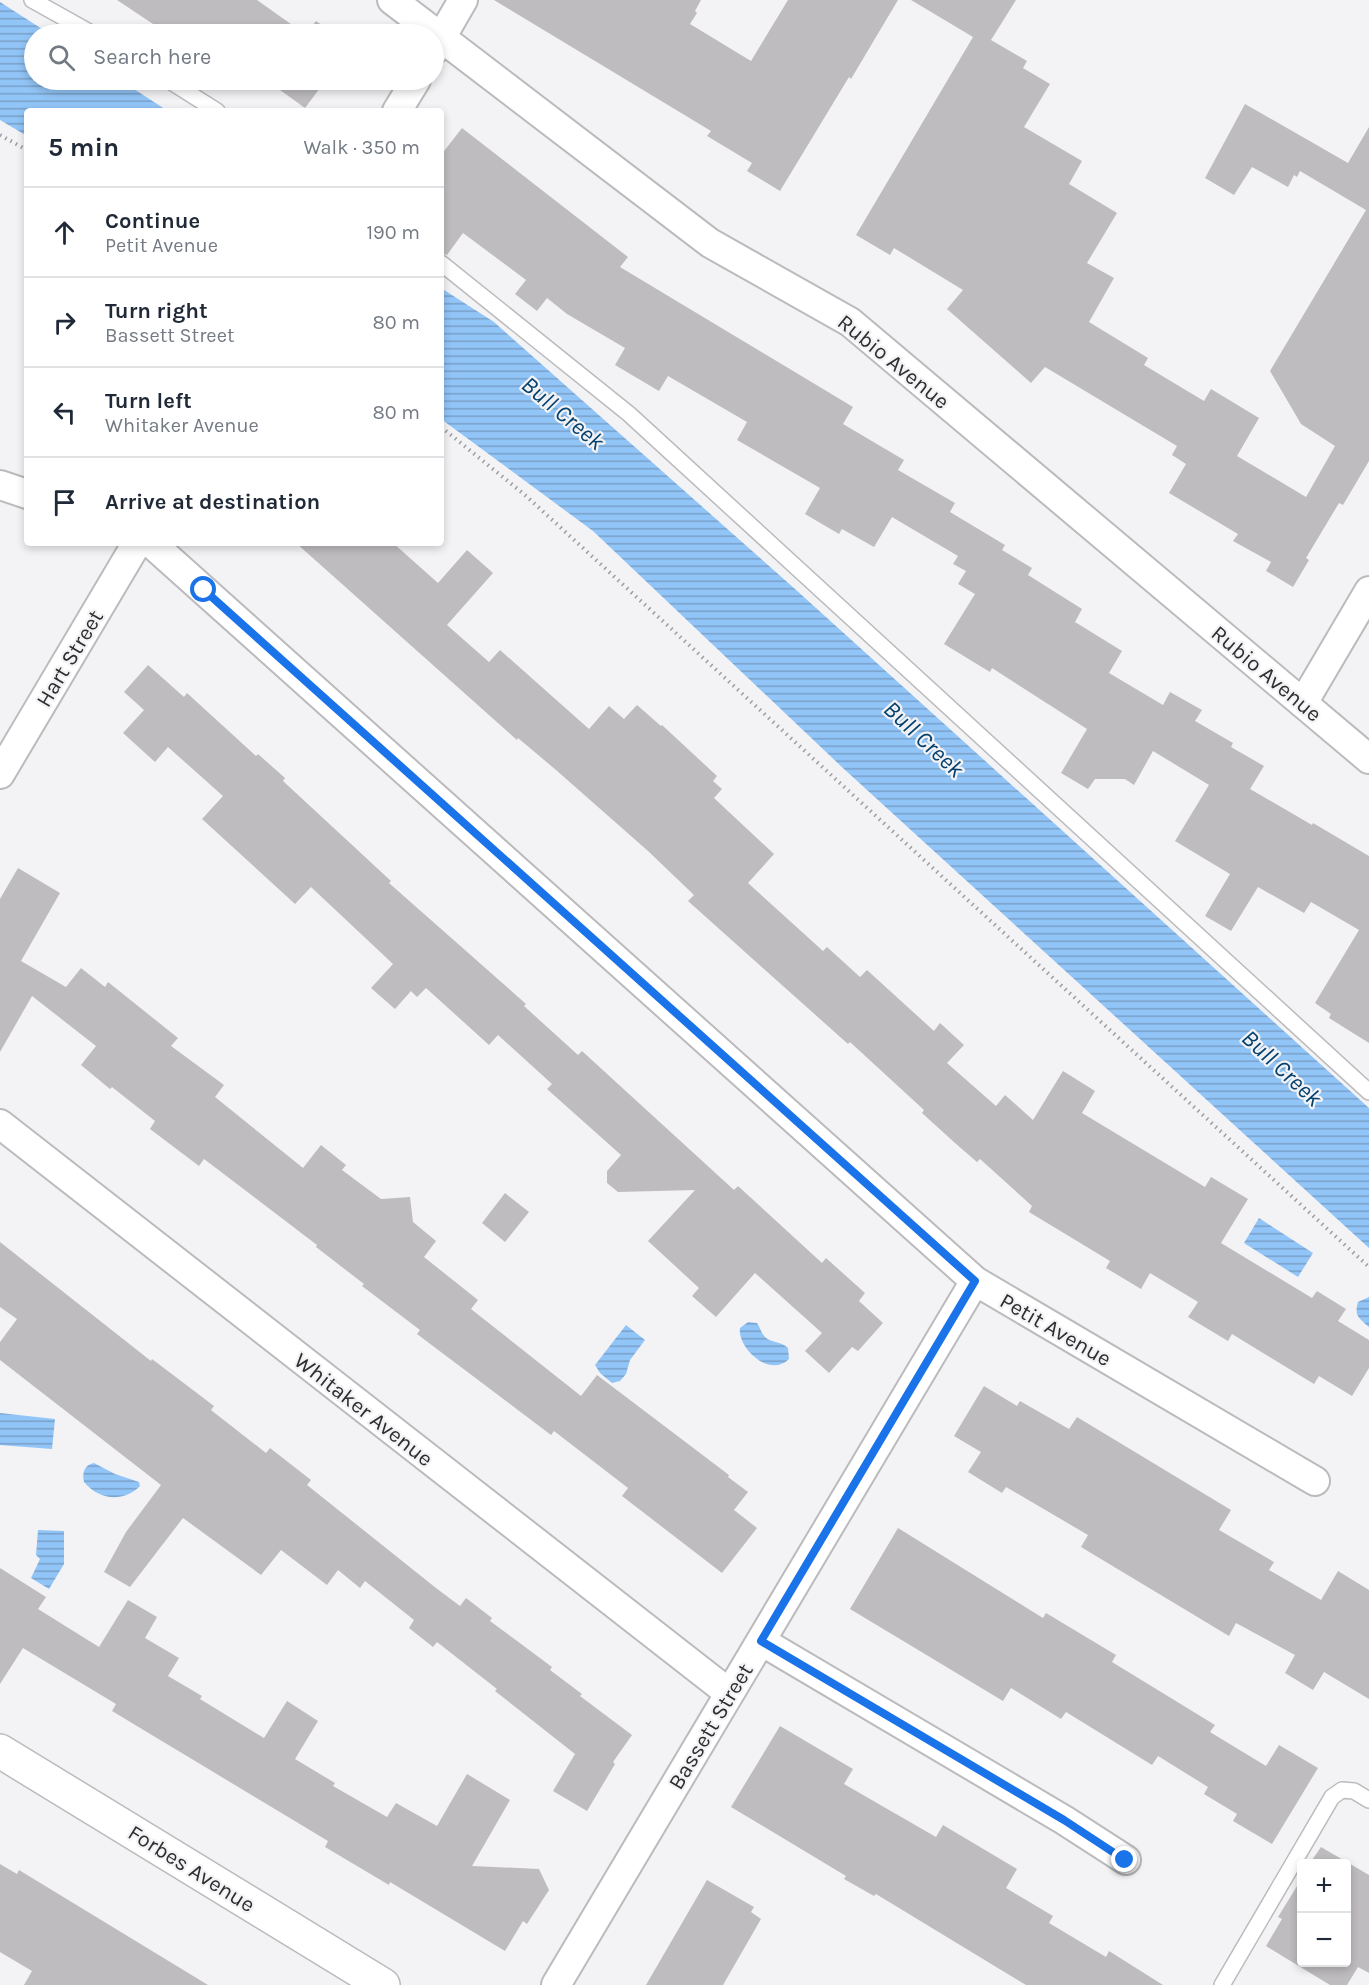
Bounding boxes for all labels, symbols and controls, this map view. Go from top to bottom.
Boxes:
search box [24,24,444,90]
icon: search [45,41,78,74]
text: Search here [93,44,211,70]
text: 5 min [48,132,119,163]
text: Walk · 350 m [303,136,420,159]
text: Continue [105,208,200,234]
icon: ahead [48,216,81,249]
text: 190 m [366,221,420,244]
text: Petit Avenue [105,234,218,257]
text: Turn right [105,298,208,324]
icon: right [48,306,81,339]
street label: Rubio Avenue [832,309,954,415]
text: 80 m [372,311,420,334]
text: Bassett Street [105,324,234,347]
water label: Bull Creek [516,370,611,456]
text: Turn left [105,388,192,414]
icon: left [48,396,81,429]
text: 80 m [372,401,420,424]
text: Whitaker Avenue [105,414,259,437]
icon: arrive [48,486,81,519]
text: Arrive at destination [105,489,320,515]
route start [190,576,216,602]
street label: Hart Street [31,605,109,712]
street label: Rubio Avenue [1206,620,1327,727]
water label: Bull Creek [878,695,971,784]
water label: Bull Creek [1236,1024,1329,1113]
street label: Petit Avenue [995,1288,1116,1372]
street label: Whitaker Avenue [289,1347,438,1472]
street label: Bassett Street [663,1659,759,1794]
street label: Forbes Avenue [123,1820,260,1918]
route end [1111,1846,1137,1872]
map controls [1297,1859,1351,1967]
button: + [1297,1859,1351,1913]
button: − [1297,1913,1351,1967]

